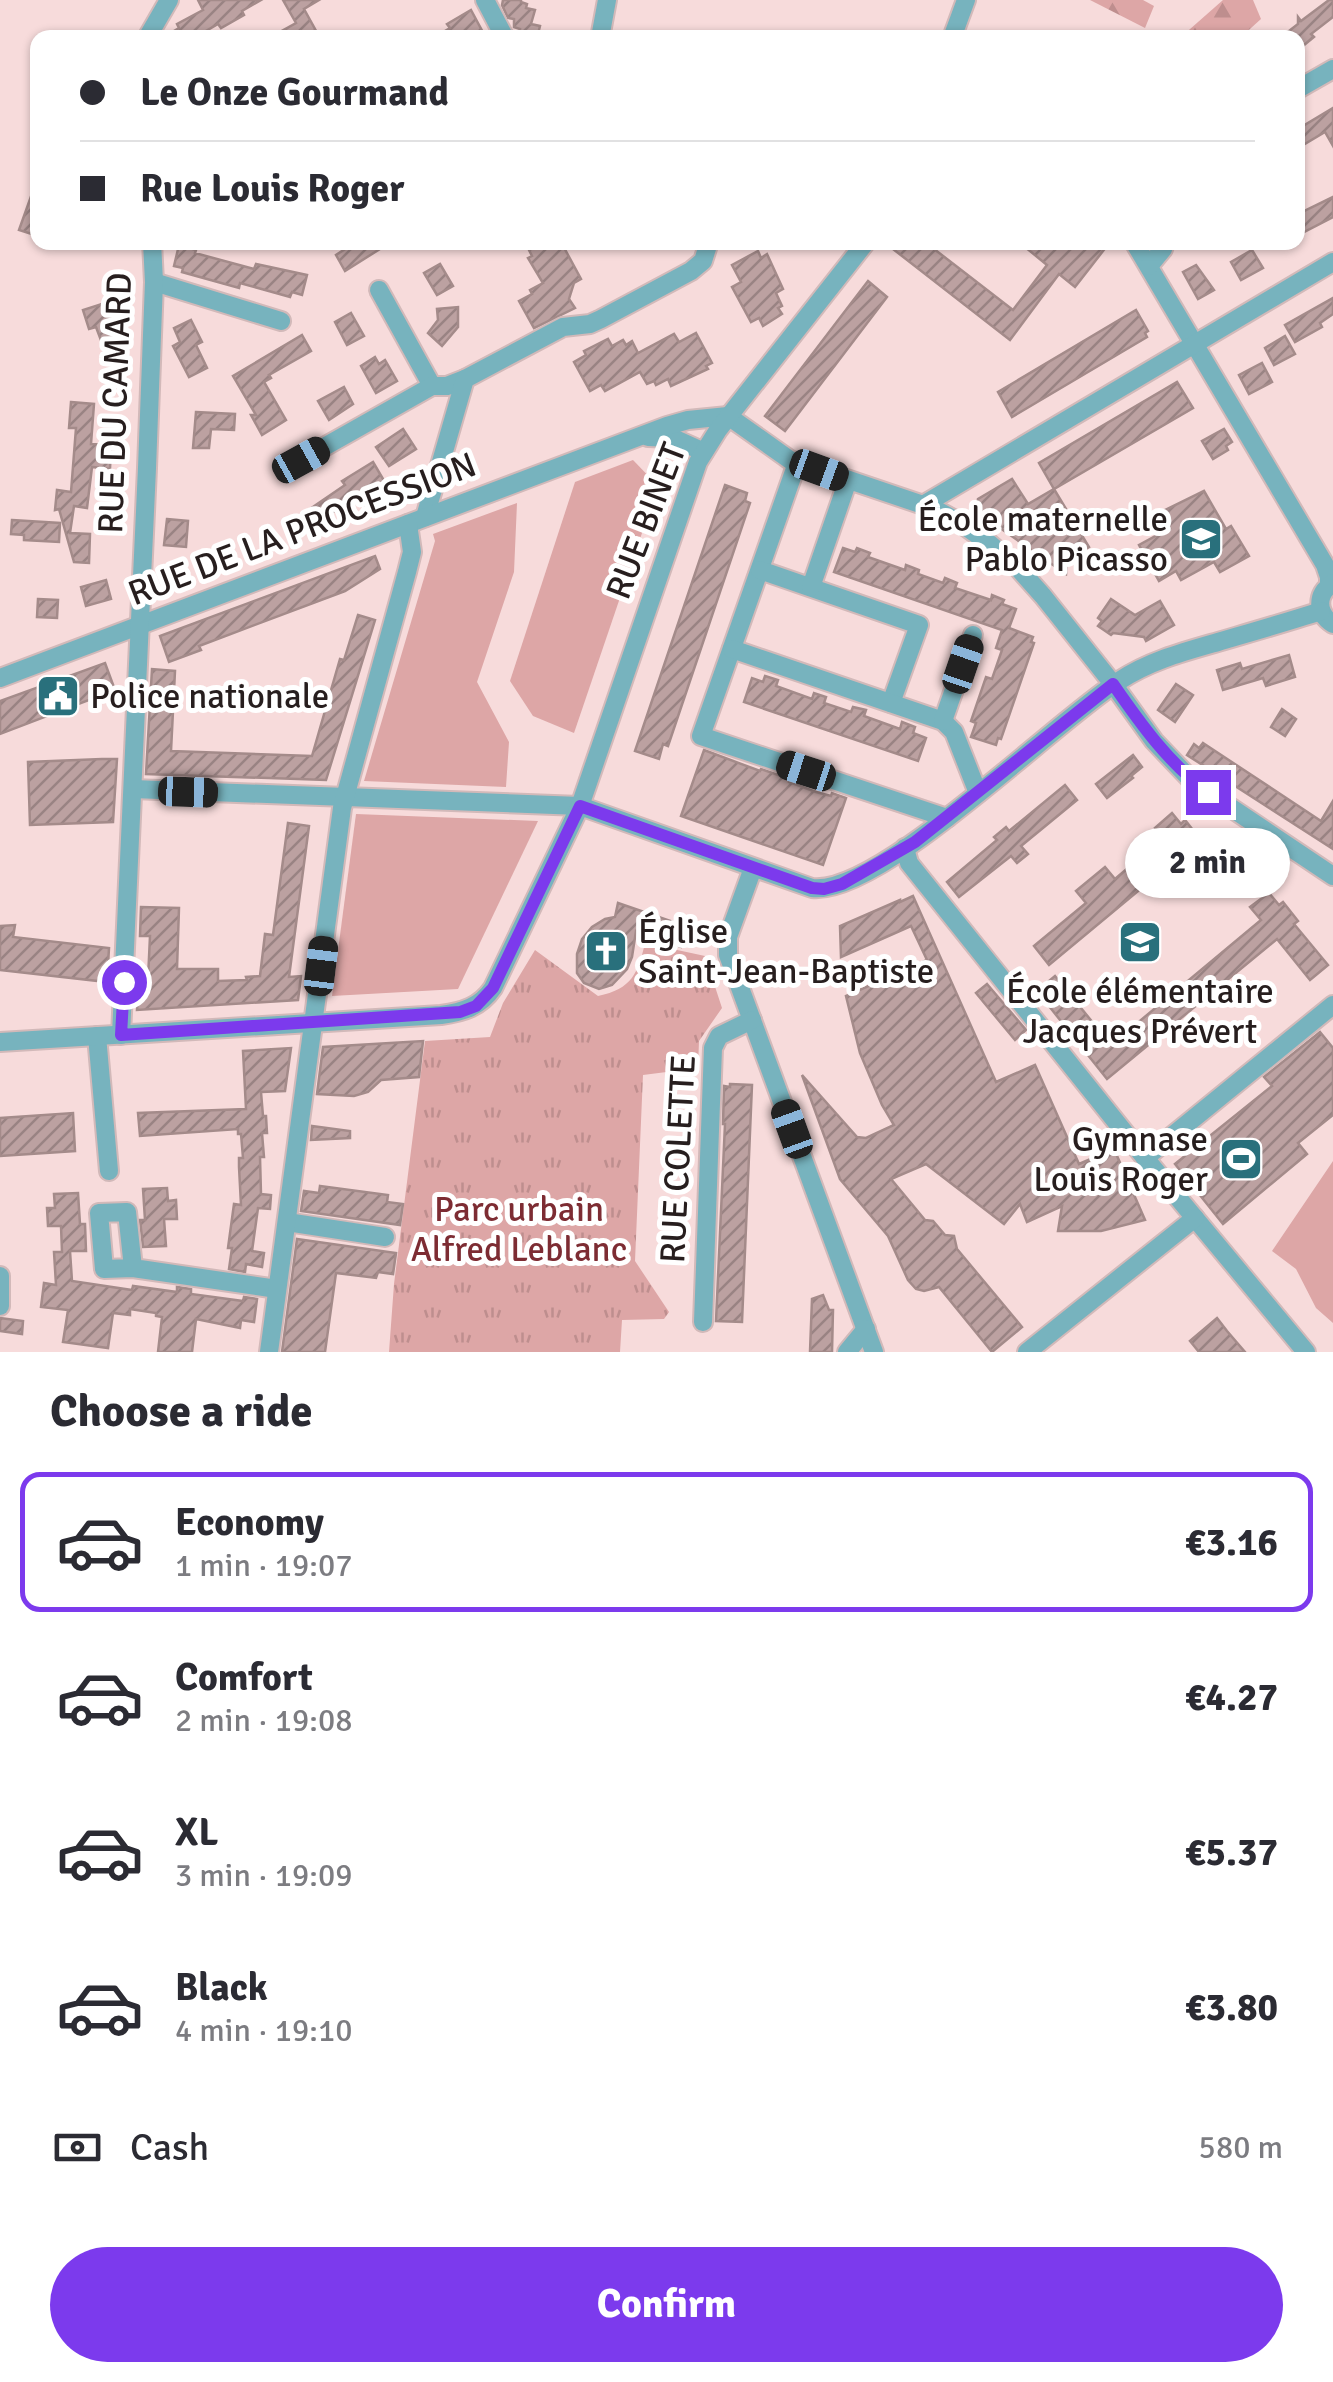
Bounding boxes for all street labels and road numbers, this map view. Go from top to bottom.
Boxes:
street label: RUE DU CAMARD [89,272,141,534]
street label: RUE BINET [597,437,695,605]
street label: RUE DE LA PROCESSION [122,443,482,615]
street label: RUE COLETTE [651,1054,705,1264]

